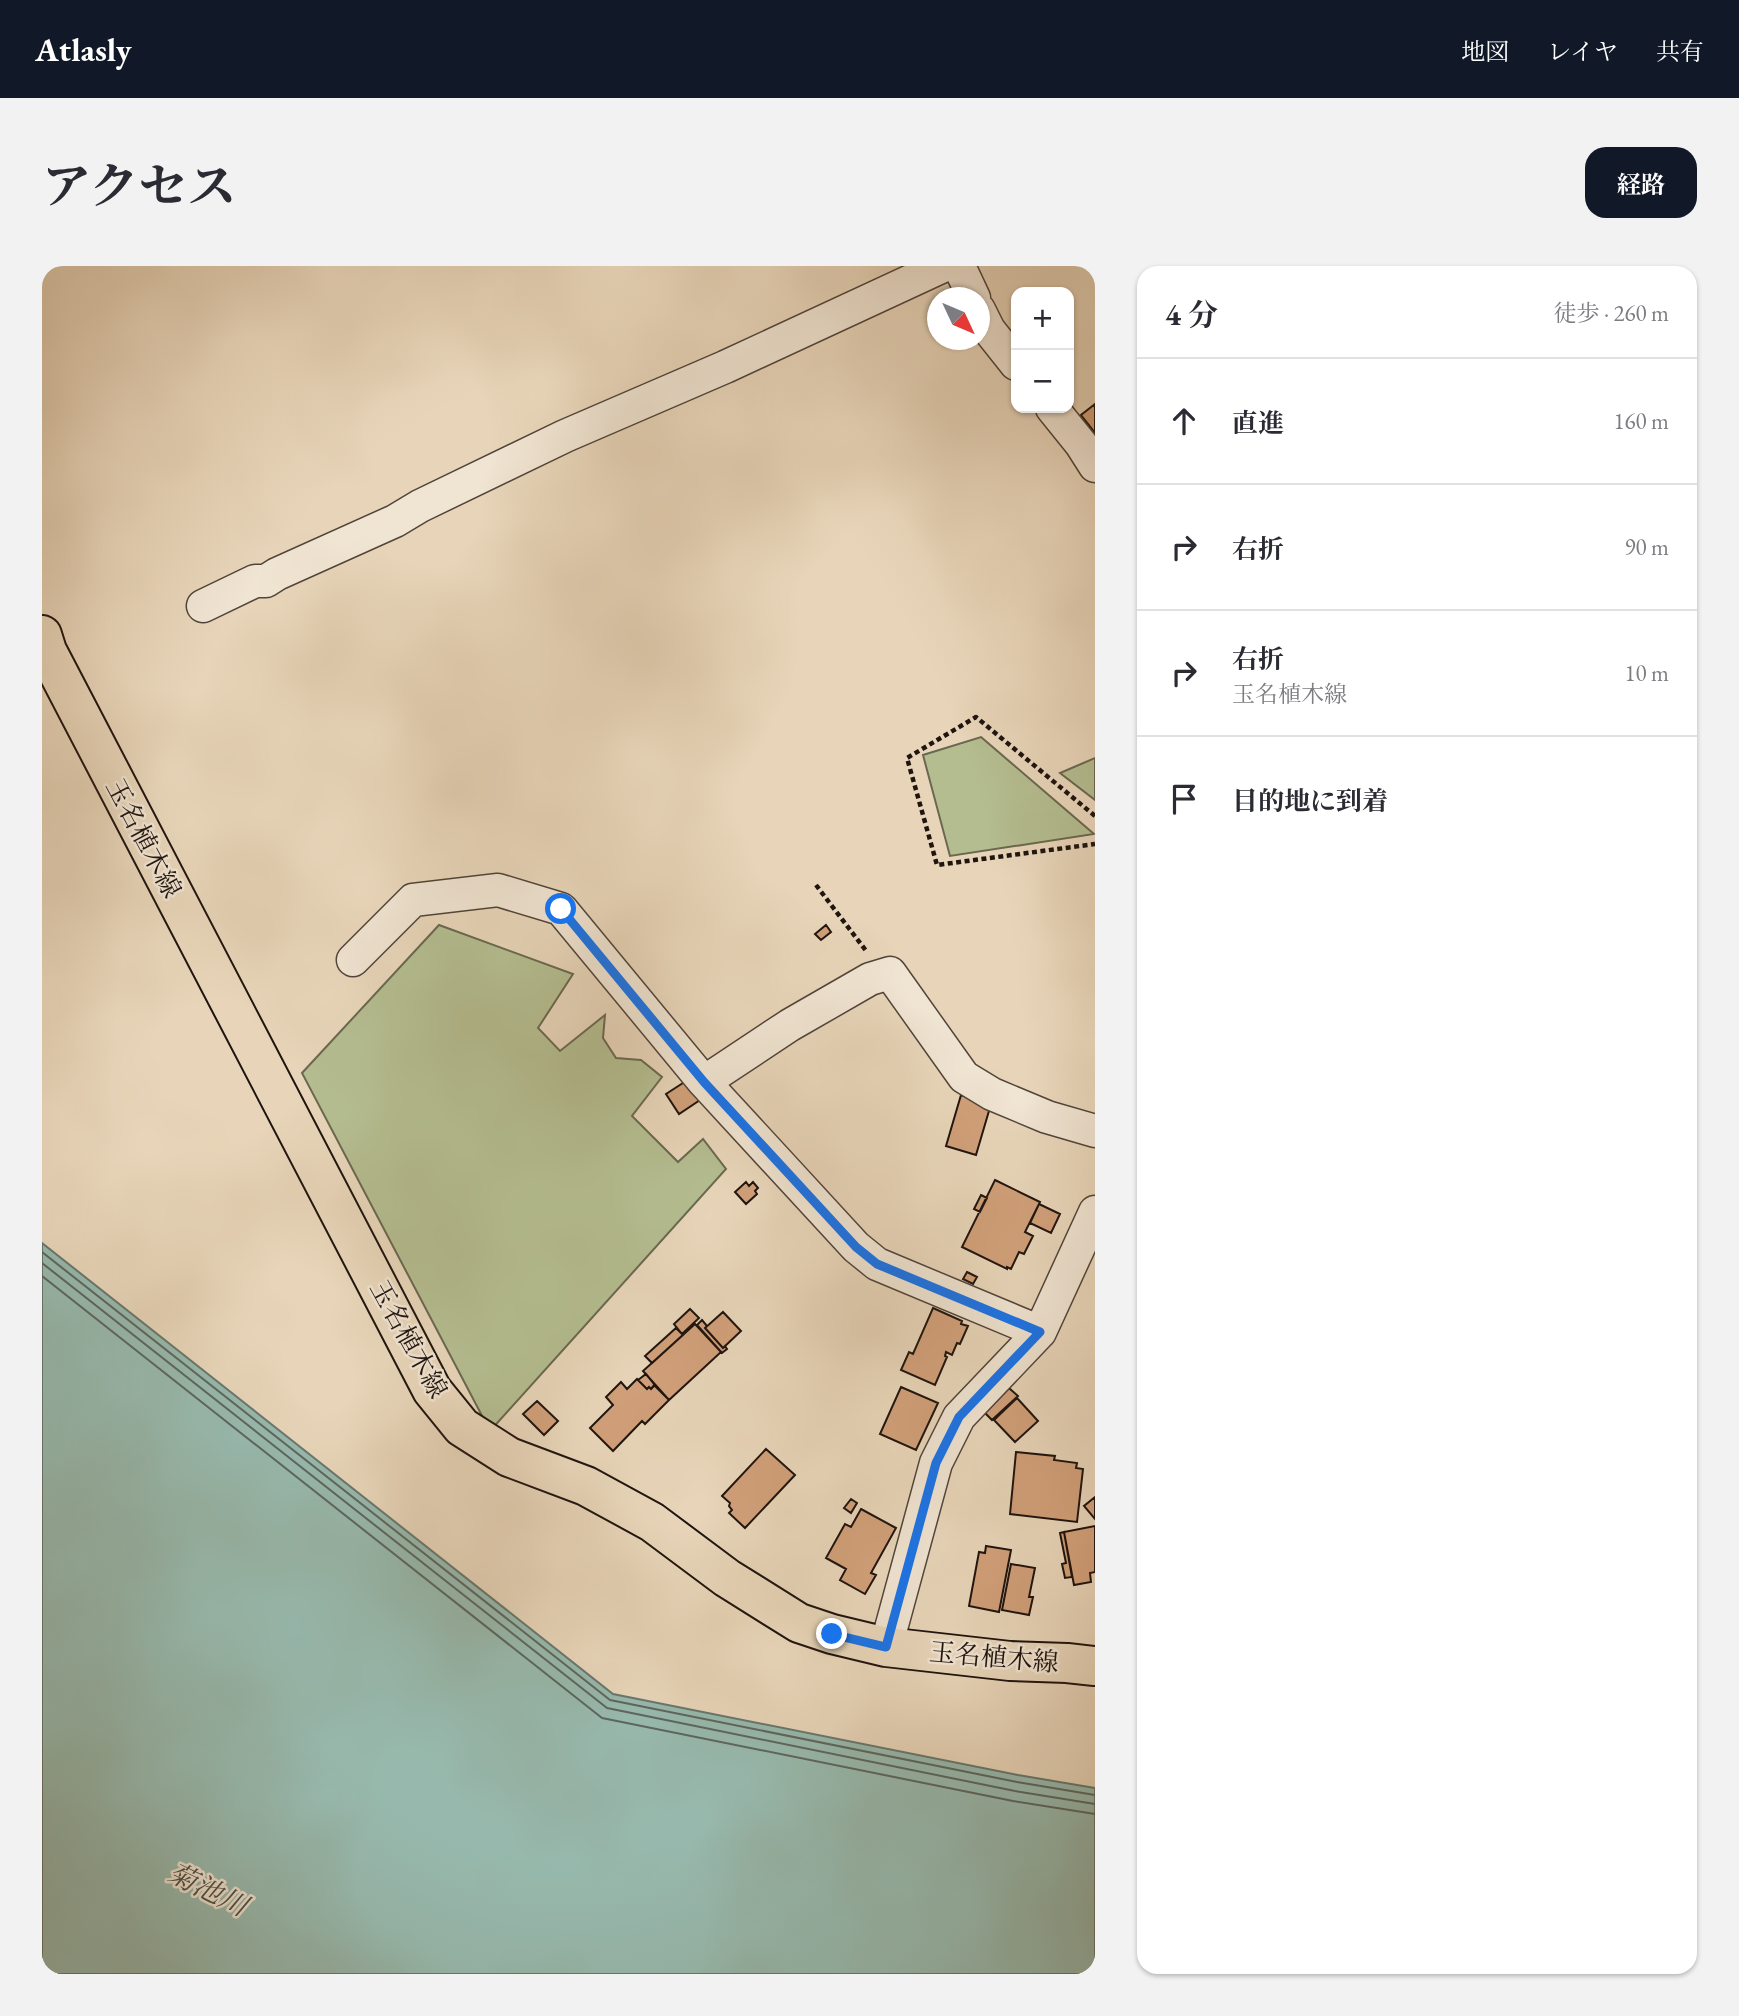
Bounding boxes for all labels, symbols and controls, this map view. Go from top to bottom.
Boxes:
text: Atlasly [35,28,132,71]
text: 地図 [1461,36,1509,67]
text: レイヤ [1547,36,1618,67]
text: 共有 [1656,36,1704,67]
button: 経路 [1585,147,1697,218]
text: アクセス [42,154,237,218]
north arrow [927,287,990,350]
map controls [1011,287,1074,413]
button: + [1011,287,1074,350]
text: 4 分 [1165,295,1218,334]
text: 徒歩 · 260 m [1554,298,1669,328]
button: − [1011,350,1074,413]
icon: ahead [1165,402,1203,440]
text: 直進 [1232,406,1284,440]
text: 160 m [1613,406,1669,436]
icon: right [1165,528,1203,566]
text: 右折 [1232,532,1284,566]
text: 90 m [1624,532,1669,562]
text: 右折 [1232,642,1284,676]
icon: right [1165,654,1203,692]
text: 10 m [1624,658,1669,688]
text: 玉名植木線 [1232,679,1347,709]
street label: 玉名植木線 [98,773,190,903]
icon: arrive [1165,780,1203,818]
text: 目的地に到着 [1232,784,1388,818]
route start [545,893,576,924]
street label: 玉名植木線 [363,1274,455,1404]
route end [816,1618,847,1649]
street label: 玉名植木線 [928,1634,1060,1680]
water label: 菊池川 [162,1854,256,1925]

